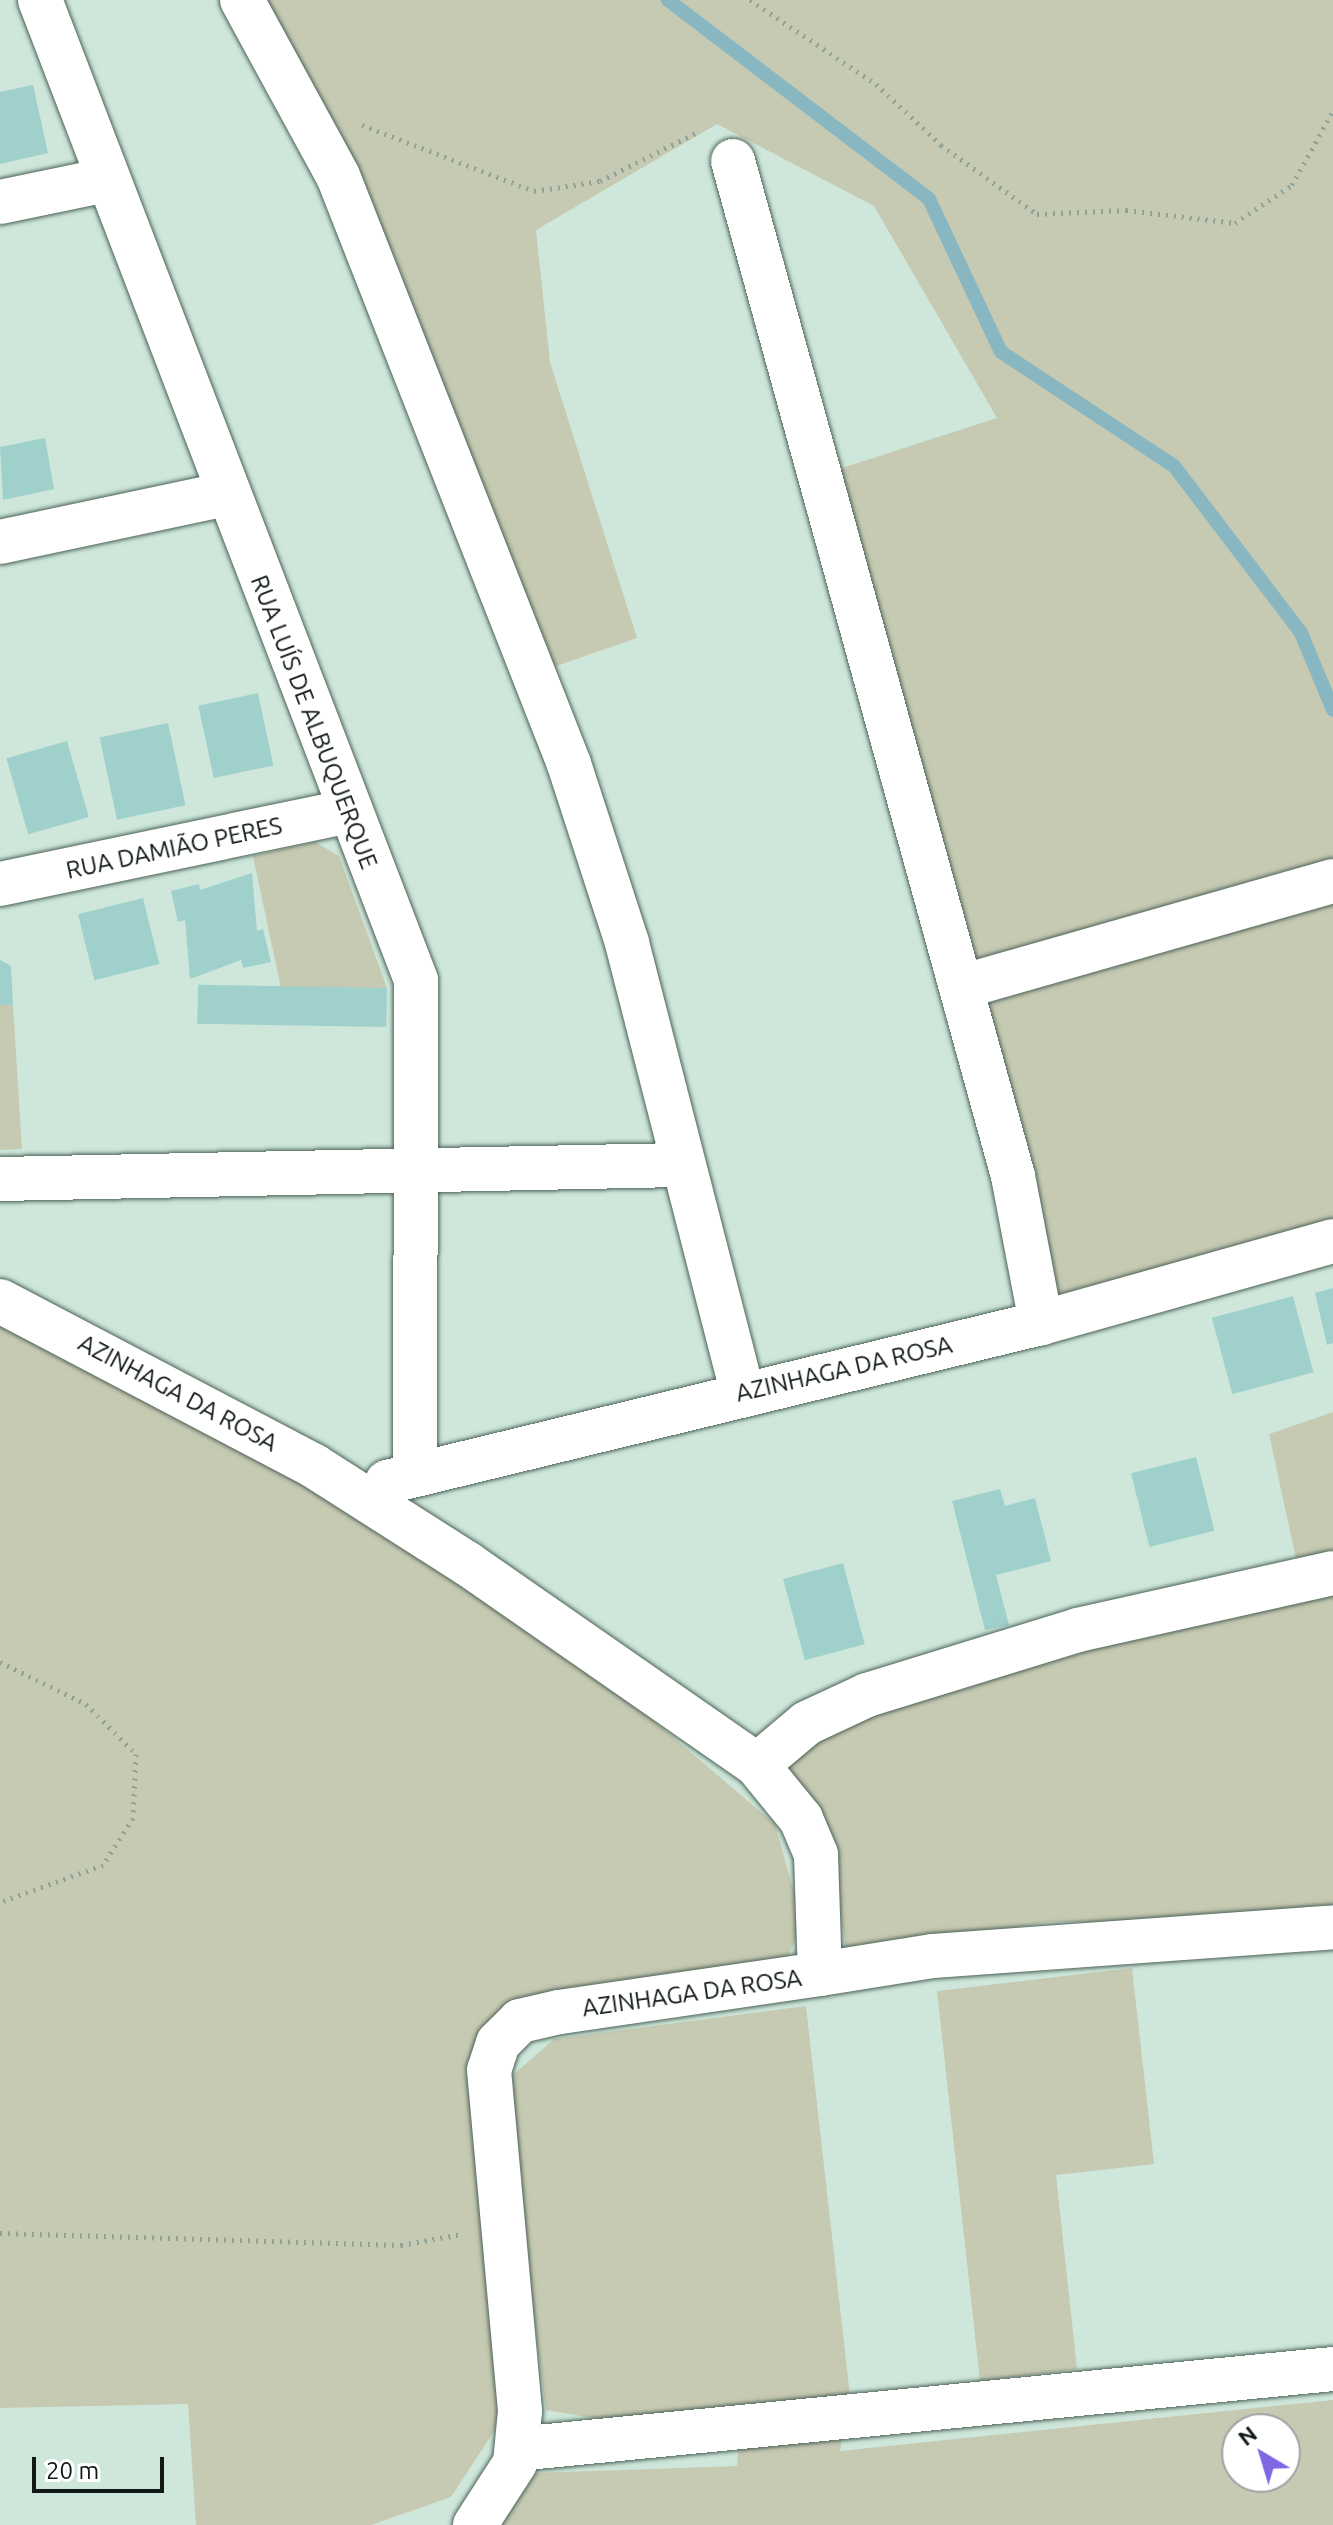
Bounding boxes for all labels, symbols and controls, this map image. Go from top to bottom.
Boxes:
street label: RUA LUÍS DE ALBUQUERQUE [245,571,383,873]
street label: RUA DAMIÃO PERES [63,811,285,885]
street label: AZINHAGA DA ROSA [73,1328,283,1458]
street label: AZINHAGA DA ROSA [733,1330,955,1408]
street label: AZINHAGA DA ROSA [580,1963,804,2023]
north arrow [1221,2413,1301,2493]
text: N [1233,2420,1261,2450]
scale bar [36,2441,168,2491]
text: 20 m [46,2457,99,2484]

